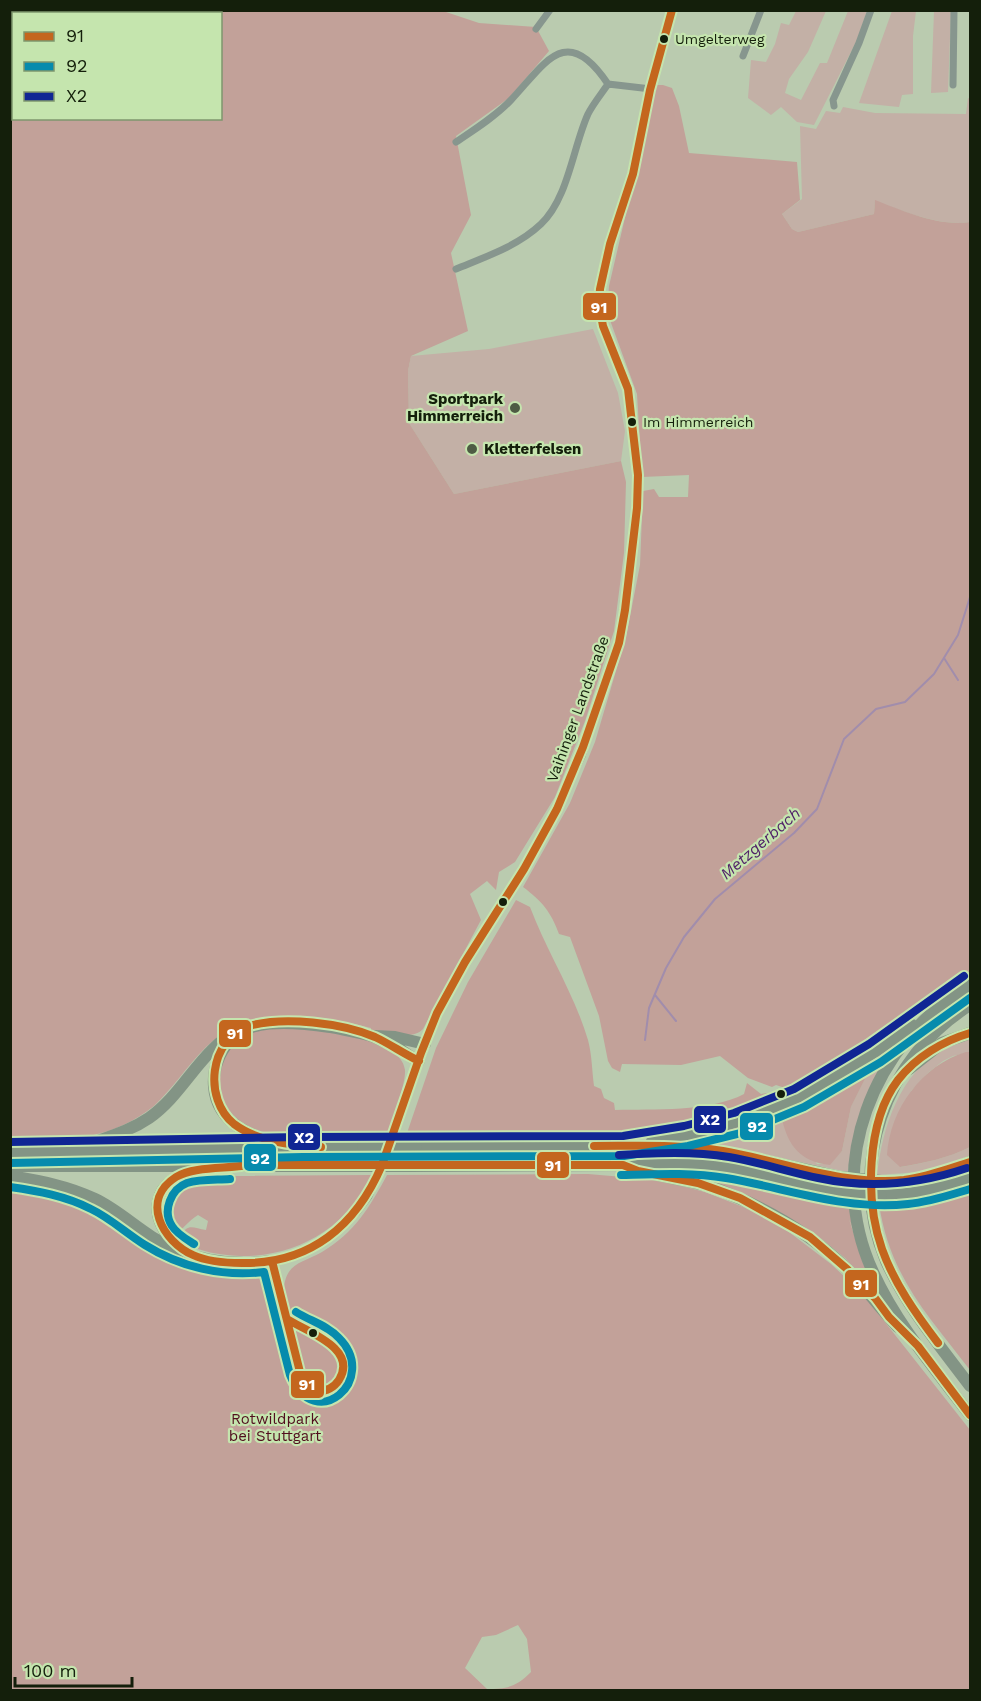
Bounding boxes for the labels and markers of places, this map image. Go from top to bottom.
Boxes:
place label: Umgelterweg [675,31,765,47]
marker: Umgelterweg [658,33,670,45]
place label: Sportpark Himmerreich [407,390,504,425]
marker: Sportpark Himmerreich [508,401,522,415]
place label: Im Himmerreich [643,414,753,430]
marker: Im Himmerreich [626,416,638,428]
place label: Kletterfelsen [484,440,581,458]
marker: Kletterfelsen [465,442,479,456]
unlabelled marker [497,896,509,908]
unlabelled marker [775,1088,787,1100]
unlabelled marker [307,1327,319,1339]

